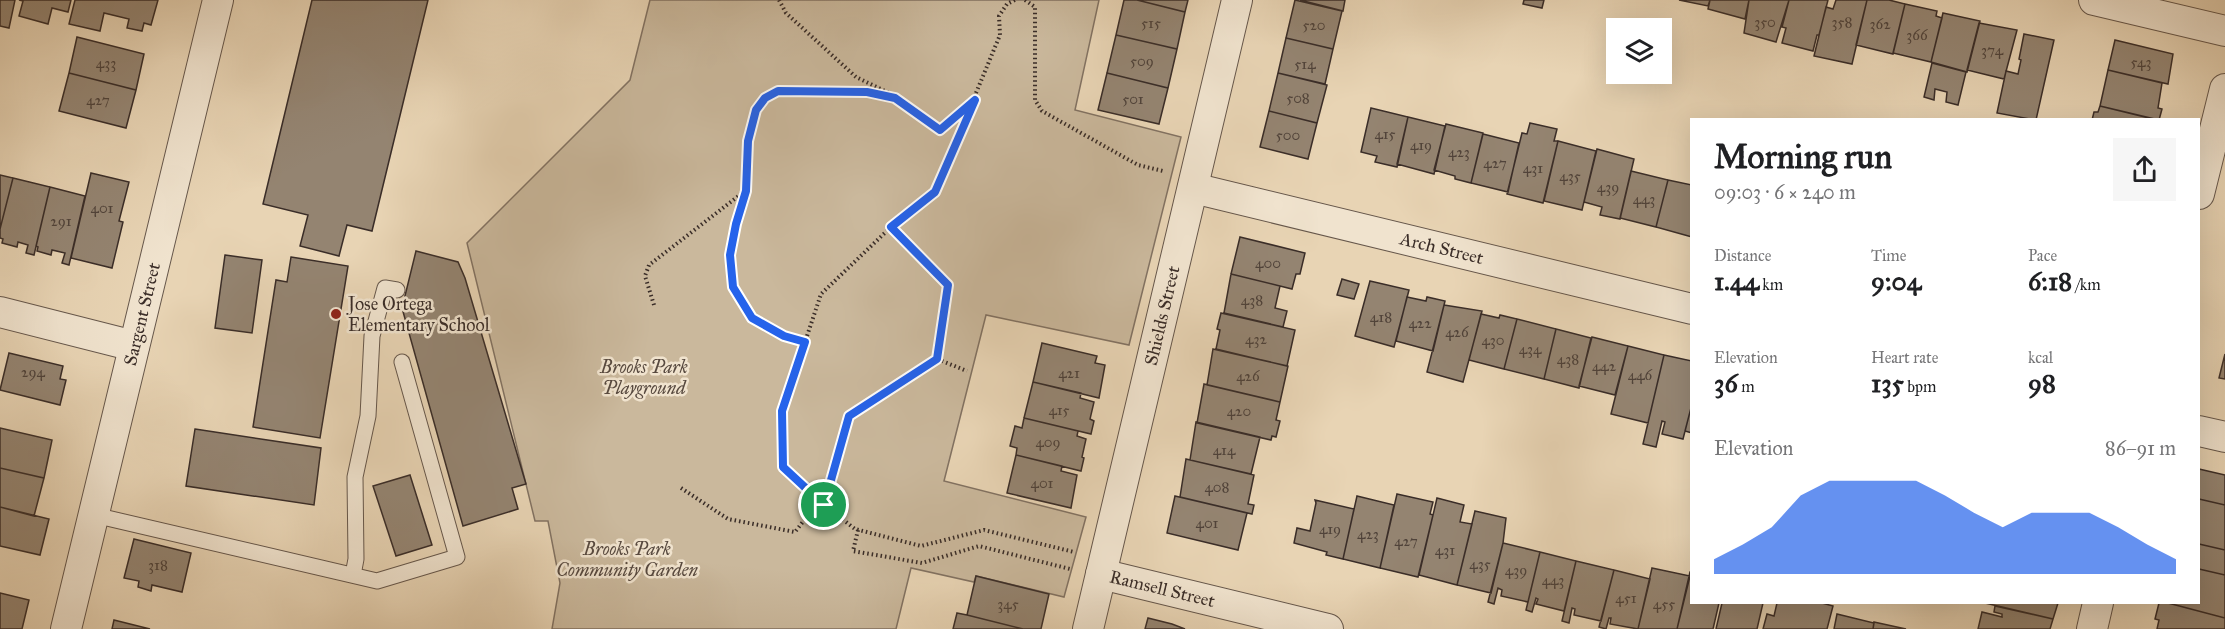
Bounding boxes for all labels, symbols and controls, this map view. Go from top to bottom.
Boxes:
house number: 350 [1754,13,1776,31]
house number: 358 [1832,13,1852,31]
house number: 515 [1141,14,1161,32]
house number: 362 [1869,15,1891,33]
house number: 520 [1302,16,1326,34]
map controls [1606,18,1672,84]
button: layers [1606,18,1672,84]
house number: 366 [1906,26,1929,44]
house number: 374 [1981,41,2004,59]
house number: 509 [1130,52,1154,70]
house number: 543 [2131,53,2151,71]
house number: 433 [96,54,116,72]
house number: 514 [1294,55,1316,73]
house number: 508 [1286,89,1310,107]
house number: 501 [1122,90,1144,108]
house number: 427 [86,91,110,109]
house number: 415 [1374,125,1396,143]
house number: 500 [1276,126,1300,144]
house number: 419 [1410,136,1432,154]
text: Morning run [1714,137,1892,177]
button: share [2113,138,2176,201]
house number: 423 [1448,143,1470,161]
house number: 427 [1483,154,1507,172]
house number: 431 [1523,159,1543,177]
house number: 435 [1559,167,1581,185]
house number: 439 [1597,178,1619,196]
text: 09:03 · 6 × 240 m [1714,180,1856,204]
house number: 443 [1633,190,1655,208]
house number: 401 [91,199,114,217]
house number: 291 [50,212,72,230]
street label: Arch Street [1397,227,1486,269]
text: Distance [1714,246,1771,265]
text: Time [1871,246,1906,265]
text: Pace [2028,246,2057,265]
house number: 400 [1255,254,1281,272]
street label: Sargent Street [119,260,165,368]
street label: Shields Street [1140,263,1185,368]
text: 1.44 [1714,265,1759,297]
text: 9:04 [1871,265,1921,297]
text: 6:18 [2028,265,2072,297]
text: km [1759,275,1783,294]
text: /km [2072,275,2101,294]
house number: 438 [1241,291,1263,309]
place label: Jose Ortega Elementary School [346,293,490,336]
marker: Jose Ortega Elementary School [329,307,343,321]
house number: 418 [1370,308,1392,326]
house number: 422 [1408,314,1432,332]
house number: 426 [1445,323,1470,341]
house number: 432 [1245,330,1267,348]
house number: 430 [1481,331,1505,349]
house number: 434 [1519,340,1542,358]
text: Elevation [1714,348,1778,367]
text: Heart rate [1871,348,1938,367]
text: kcal [2028,348,2053,367]
house number: 438 [1557,350,1579,368]
park label: Brooks Park Playground [599,356,688,399]
house number: 442 [1592,357,1617,375]
house number: 294 [21,363,46,381]
house number: 421 [1058,364,1080,382]
house number: 446 [1628,366,1654,384]
house number: 426 [1236,367,1261,385]
text: 36 [1714,367,1738,399]
text: 135 [1871,367,1904,399]
text: 98 [2028,367,2056,399]
text: m [1738,377,1755,396]
text: bpm [1904,377,1936,396]
house number: 415 [1048,401,1070,419]
house number: 420 [1227,402,1251,420]
house number: 409 [1035,433,1061,451]
text: Elevation [1714,436,1793,460]
text: 86–91 m [2105,436,2176,460]
house number: 414 [1213,441,1236,459]
house number: 401 [1031,474,1054,492]
house number: 408 [1204,478,1230,496]
pin [798,479,849,530]
icon: arrive [807,488,840,521]
house number: 401 [1196,514,1219,532]
house number: 419 [1319,520,1341,538]
house number: 423 [1357,525,1379,543]
house number: 427 [1394,532,1418,550]
park label: Brooks Park Community Garden [556,538,698,581]
house number: 431 [1435,541,1455,559]
house number: 435 [1469,555,1491,573]
house number: 318 [148,556,168,574]
house number: 439 [1505,561,1527,579]
street label: Ramsell Street [1107,565,1218,612]
house number: 443 [1542,571,1564,589]
house number: 451 [1615,589,1637,607]
house number: 345 [997,595,1019,613]
house number: 455 [1653,595,1675,613]

